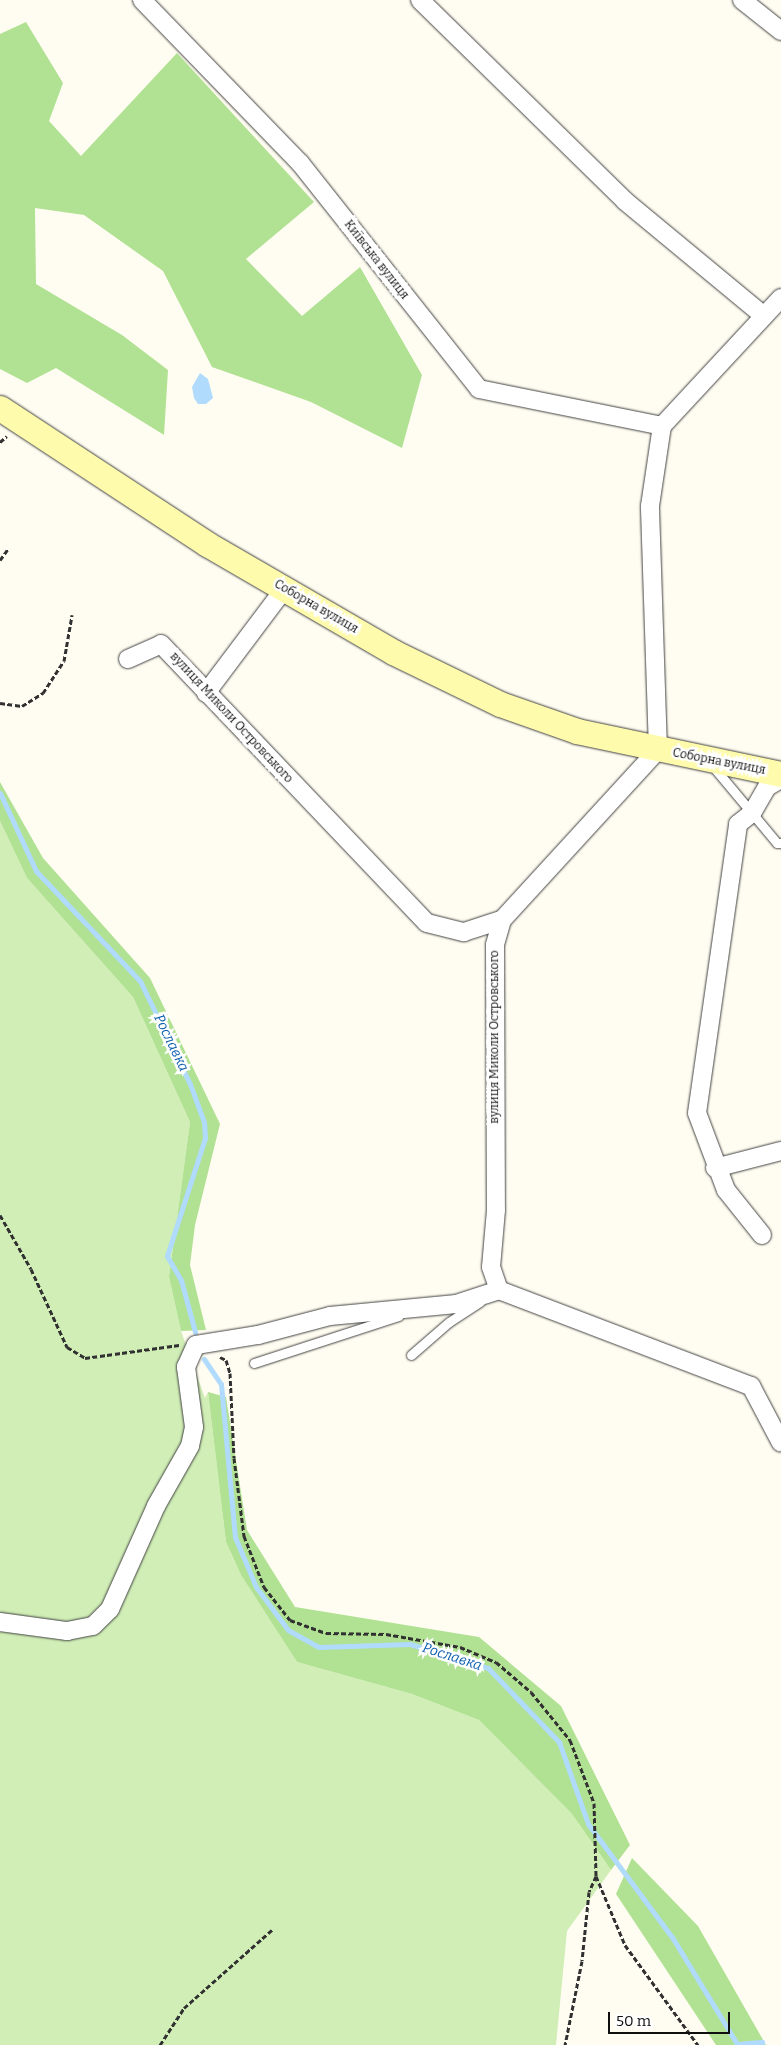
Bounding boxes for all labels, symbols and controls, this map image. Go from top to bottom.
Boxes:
street label: Київська вулиця [341,218,411,302]
street label: Соборна вулиця [272,577,360,637]
street label: вулиця Миколи Островського [167,650,295,786]
street label: Соборна вулиця [671,746,767,778]
street label: вулиця Миколи Островського [488,950,502,1124]
water label: Рославка [150,1012,192,1074]
water label: Рославка [420,1639,484,1675]
scale bar [611,2002,734,2034]
text: 50 m [616,2012,651,2030]

